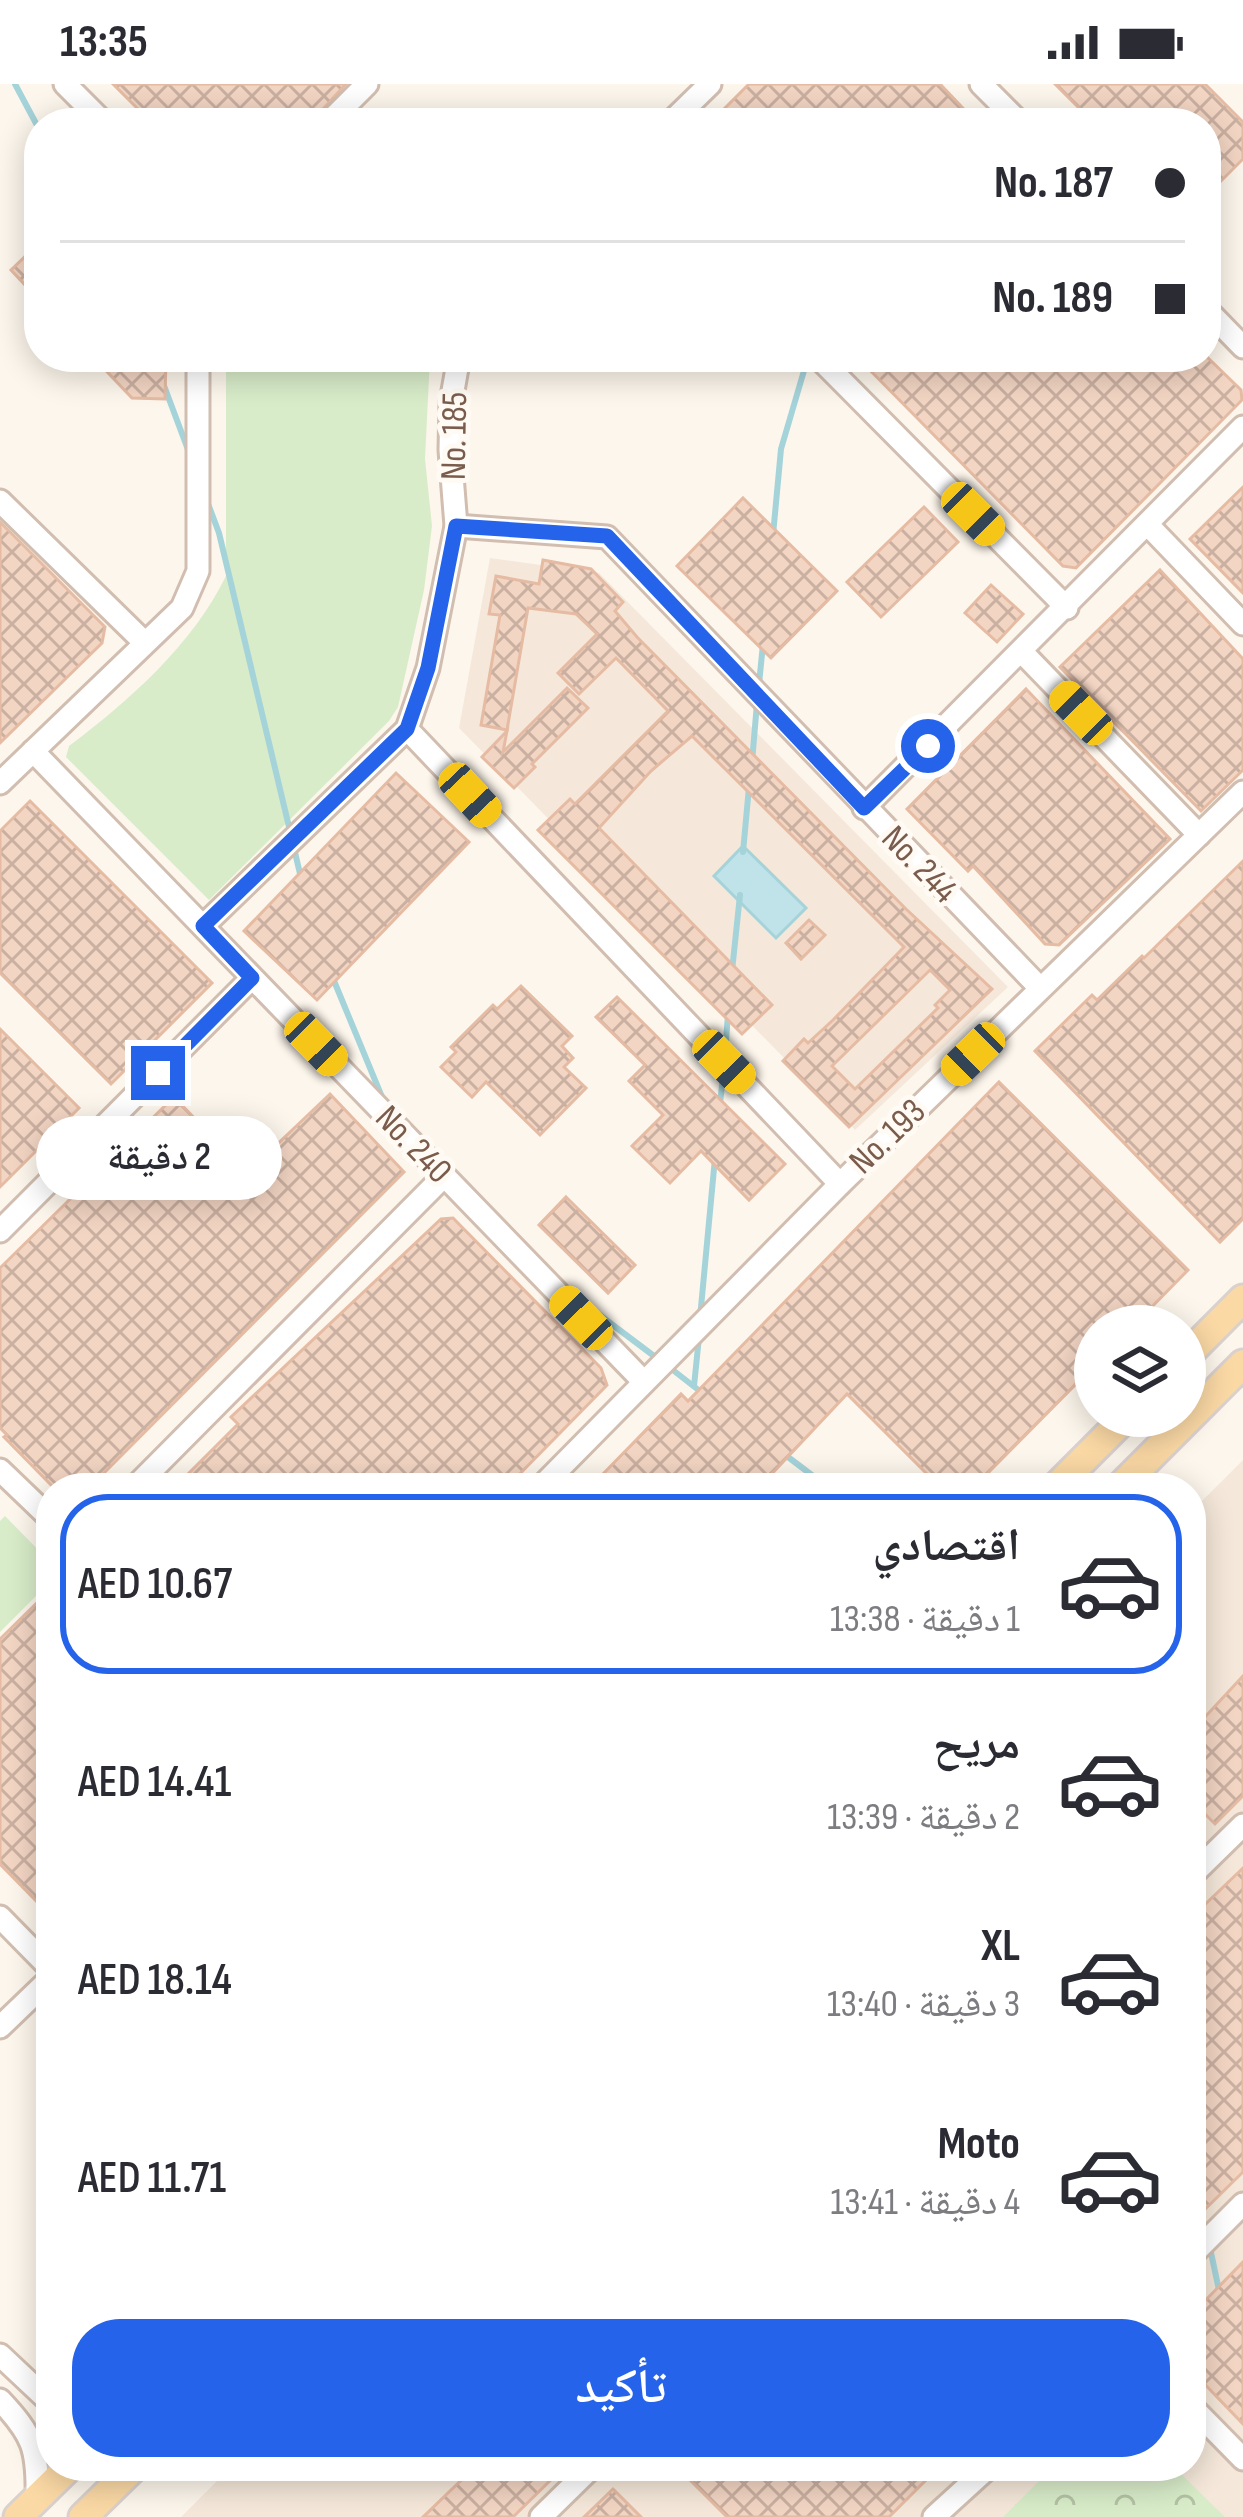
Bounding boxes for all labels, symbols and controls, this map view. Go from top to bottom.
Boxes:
text: 13:35 [60,15,148,70]
text: No. 187 [994,156,1113,211]
text: No. 189 [992,271,1113,326]
street label: No. 185 [433,391,477,481]
car [935,476,1011,552]
car [1043,675,1119,751]
route start [901,719,955,773]
car [432,756,508,834]
street label: No. 244 [872,818,966,912]
car [278,1006,354,1082]
car [935,1016,1011,1092]
car [686,1024,762,1100]
route end [131,1046,185,1100]
street label: No. 193 [841,1091,935,1183]
street label: No. 240 [366,1097,460,1193]
callout: 2 دقيقة [35,1115,281,1199]
text: 2 دقيقة [107,1134,211,1181]
car [543,1280,619,1356]
map controls [1074,1305,1206,1437]
button: layers [1074,1305,1206,1437]
text: اقتصادي [873,1519,1020,1574]
icon: car [1056,1530,1164,1638]
text: AED 10.67 [78,1557,232,1612]
text: 1 دقيقة · 13:38 [830,1596,1020,1643]
text: مريح [933,1717,1020,1772]
icon: car [1056,1728,1164,1836]
text: AED 14.41 [78,1755,231,1810]
text: 2 دقيقة · 13:39 [827,1794,1020,1841]
text: XL [981,1919,1020,1974]
icon: car [1056,1926,1164,2034]
text: AED 18.14 [78,1953,232,2008]
text: 3 دقيقة · 13:40 [827,1981,1020,2028]
text: Moto [938,2117,1020,2172]
icon: car [1056,2124,1164,2232]
text: AED 11.71 [78,2151,226,2206]
text: 4 دقيقة · 13:41 [831,2179,1020,2226]
button: تأكيد [72,2319,1170,2457]

